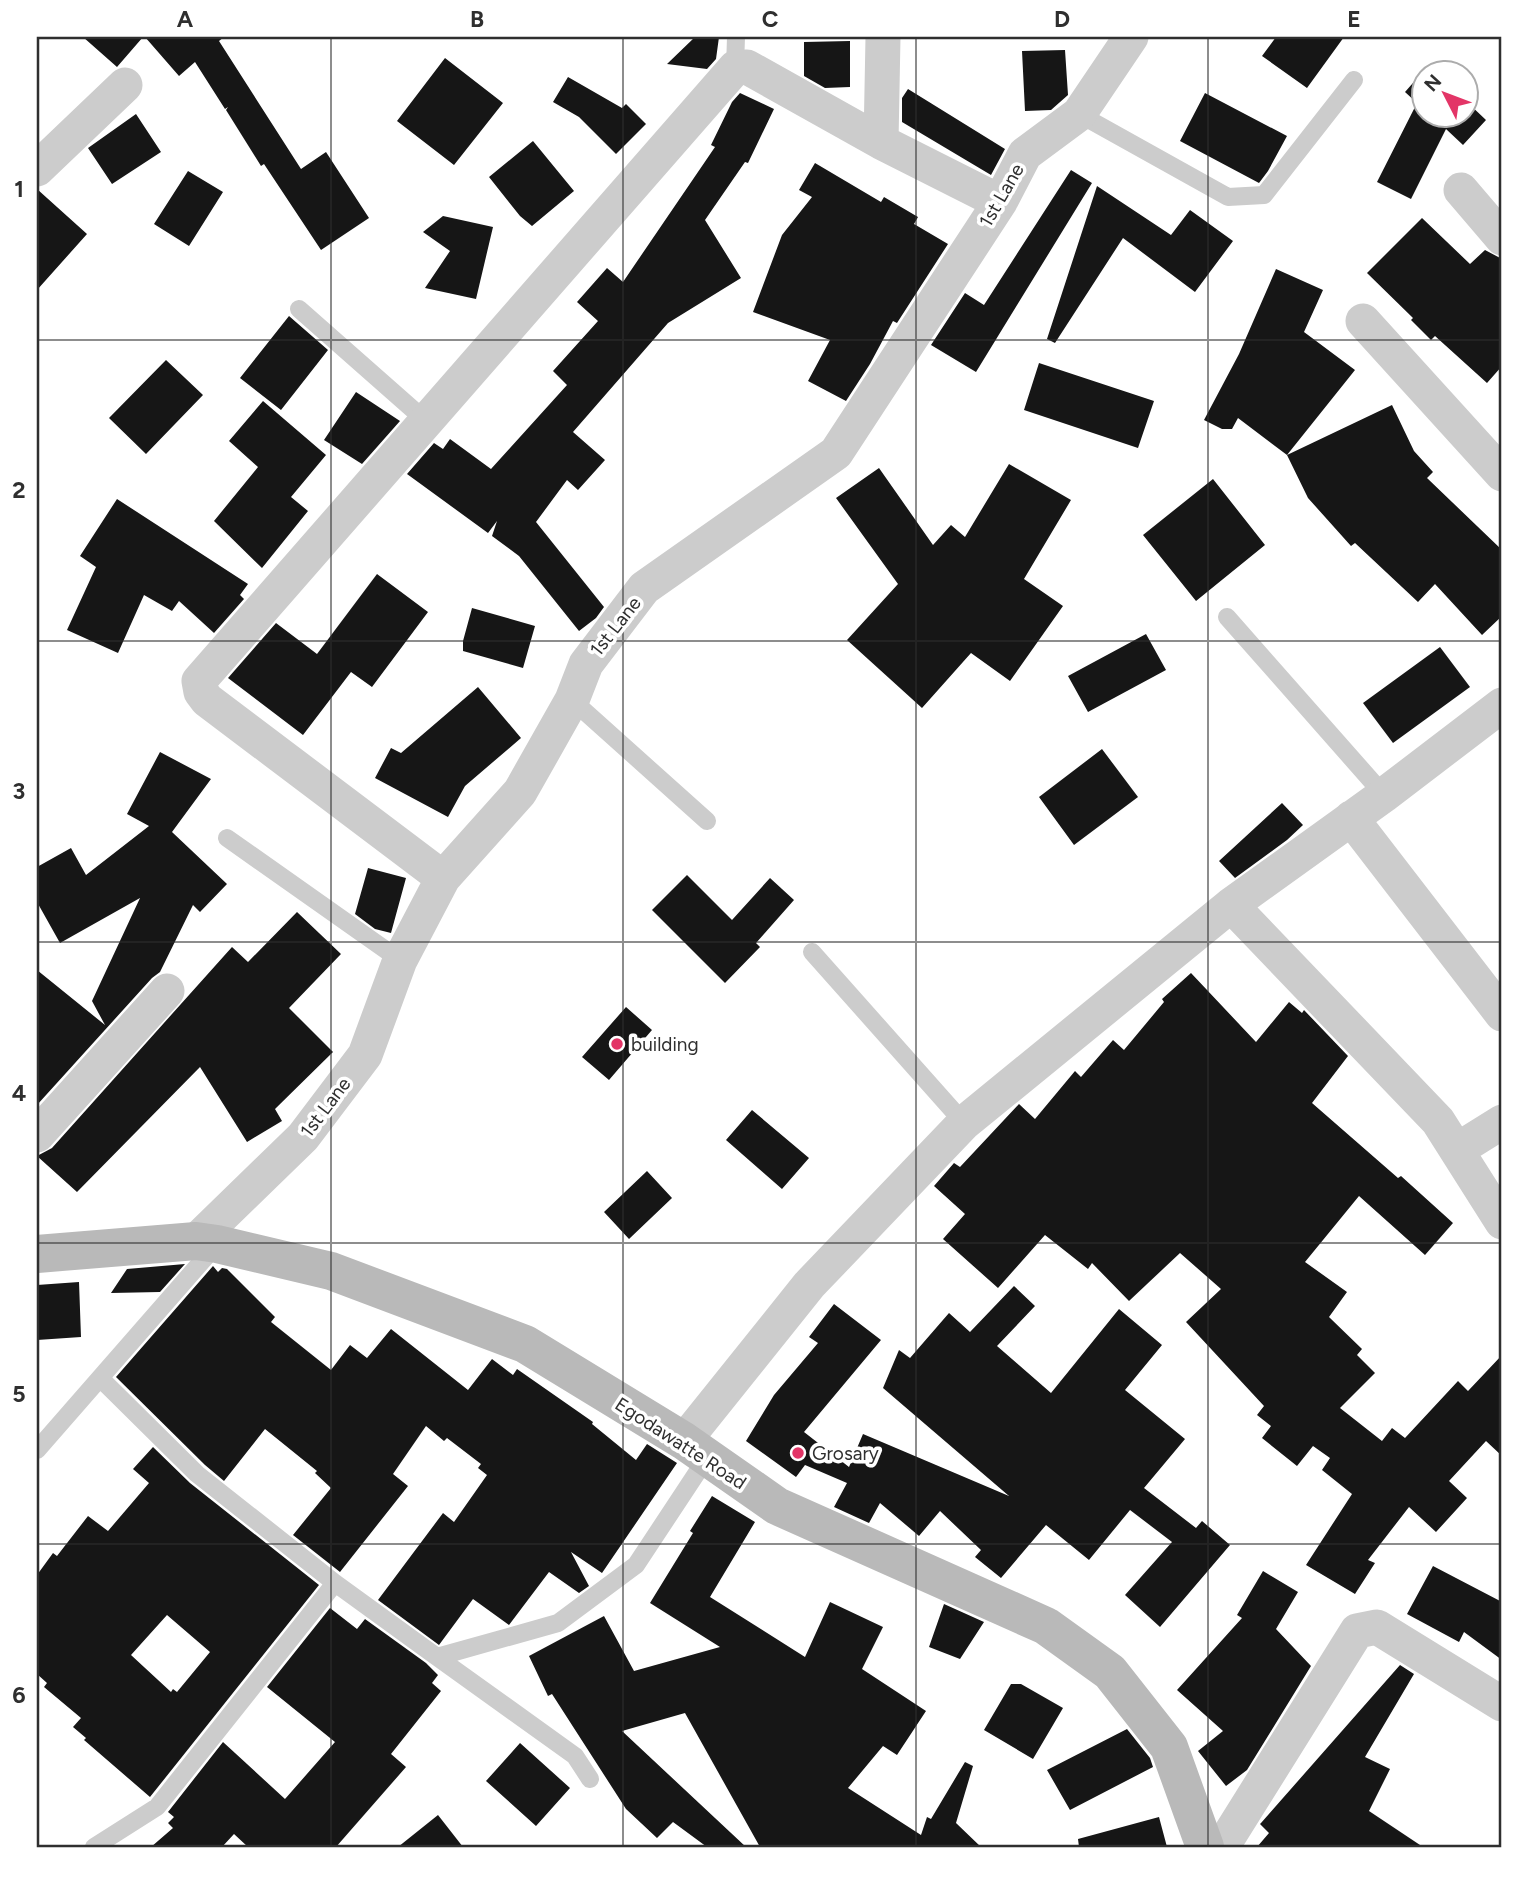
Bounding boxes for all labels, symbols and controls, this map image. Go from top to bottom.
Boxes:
text: A [177,5,194,33]
text: B [470,5,484,33]
text: C [762,5,779,33]
text: D [1054,5,1070,33]
text: E [1347,5,1361,33]
north arrow [1410,60,1480,130]
text: N [1419,70,1446,96]
street label: 1st Lane [974,160,1029,231]
text: 1 [14,175,24,203]
text: 2 [12,476,26,504]
street label: 1st Lane [585,592,646,661]
text: 3 [13,777,25,805]
place label: building [631,1033,699,1056]
marker: building [609,1036,625,1052]
street label: 1st Lane [295,1073,355,1142]
text: 4 [12,1079,26,1107]
text: 5 [12,1380,26,1408]
street label: Egodawatte Road [611,1392,751,1494]
place label: Grosary [812,1442,879,1465]
marker: Grosary [790,1445,806,1461]
text: 6 [12,1681,26,1709]

